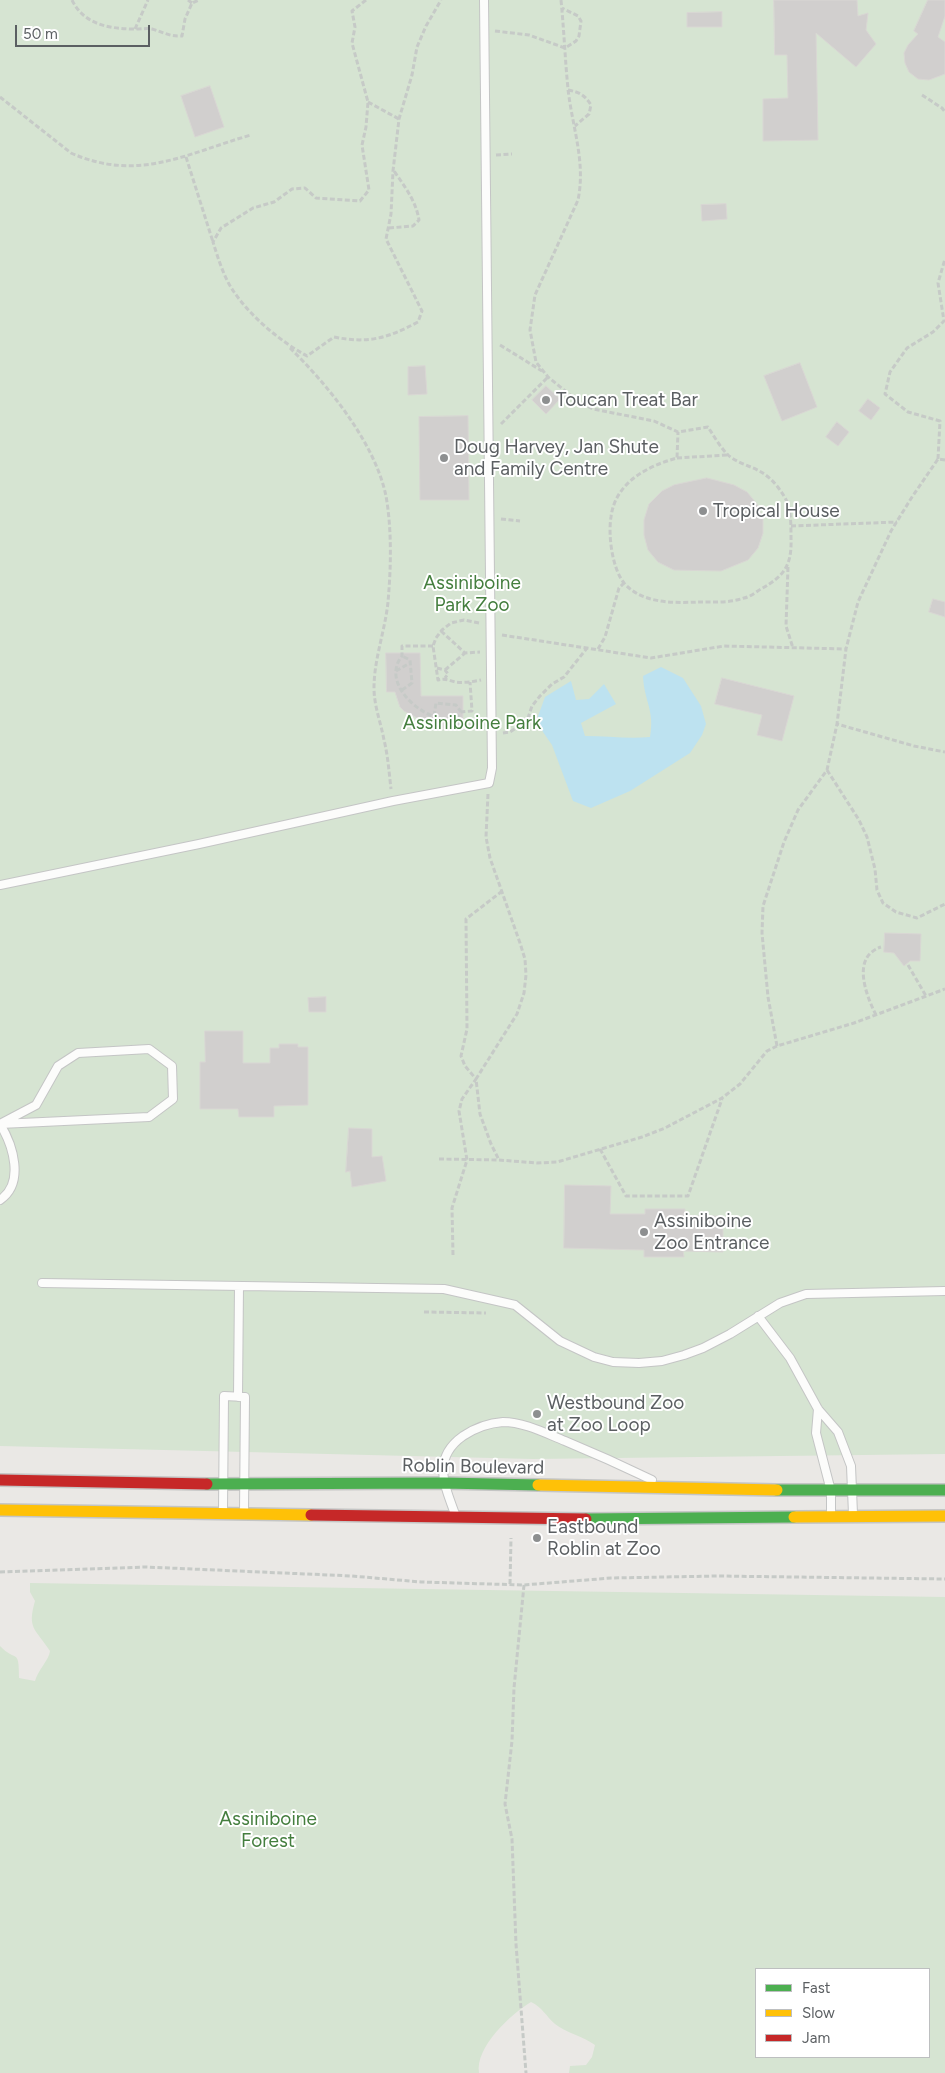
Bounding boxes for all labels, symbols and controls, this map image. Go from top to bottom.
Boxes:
scale bar [18,15,152,47]
text: 50 m [23,25,58,43]
place label: Toucan Treat Bar [556,389,698,411]
marker: Toucan Treat Bar [540,394,552,406]
place label: Doug Harvey, Jan Shute and Family Centre [454,436,659,480]
marker: Doug Harvey, Jan Shute and Family Centre [438,452,450,464]
place label: Tropical House [713,500,840,522]
marker: Tropical House [697,505,709,517]
park label: Assiniboine Park Zoo [423,572,521,616]
park label: Assiniboine Park [403,712,541,734]
place label: Assiniboine Zoo Entrance [654,1210,769,1254]
marker: Assiniboine Zoo Entrance [638,1226,650,1238]
place label: Westbound Zoo at Zoo Loop [547,1392,684,1436]
marker: Westbound Zoo at Zoo Loop [531,1408,543,1420]
street label: Roblin Boulevard [402,1454,544,1480]
place label: Eastbound Roblin at Zoo [547,1516,661,1560]
marker: Eastbound Roblin at Zoo [531,1532,543,1544]
park label: Assiniboine Forest [219,1808,317,1852]
legend [755,1968,930,2058]
text: Fast [802,1979,830,1997]
text: Slow [802,2004,835,2022]
text: Jam [802,2029,830,2047]

